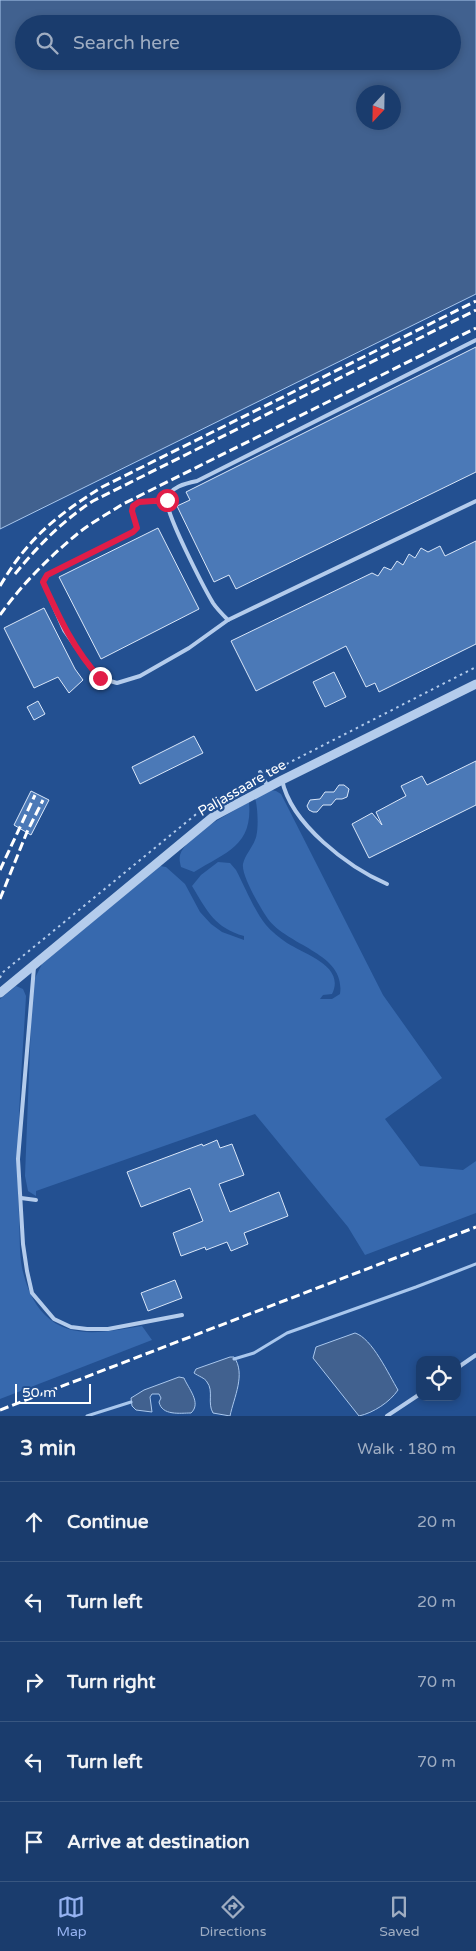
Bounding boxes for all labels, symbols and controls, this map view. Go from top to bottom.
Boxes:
search box [15,15,461,70]
icon: search [33,29,61,57]
text: Search here [73,32,180,54]
north arrow [356,85,401,130]
route start [156,489,179,512]
route end [89,667,112,690]
street label: Paljassaare tee [195,756,289,820]
map controls [416,1356,461,1401]
button: locate [416,1356,461,1401]
scale bar [15,1381,91,1404]
text: 50 m [22,1384,56,1401]
text: 3 min [20,1436,76,1461]
text: Walk · 180 m [357,1439,456,1459]
icon: ahead [20,1508,48,1536]
text: Continue [67,1511,149,1533]
text: 20 m [417,1512,456,1532]
icon: left [20,1588,48,1616]
text: Turn left [67,1591,143,1613]
text: 20 m [417,1592,456,1612]
icon: right [20,1668,48,1696]
text: Turn right [67,1671,155,1693]
text: 70 m [417,1672,456,1692]
icon: left [20,1748,48,1776]
text: Turn left [67,1751,143,1773]
text: 70 m [417,1752,456,1772]
icon: arrive [20,1828,48,1856]
text: Arrive at destination [67,1831,250,1853]
tab: Map [56,1893,87,1940]
tab: Directions [199,1893,266,1940]
tab: Saved [379,1893,420,1940]

